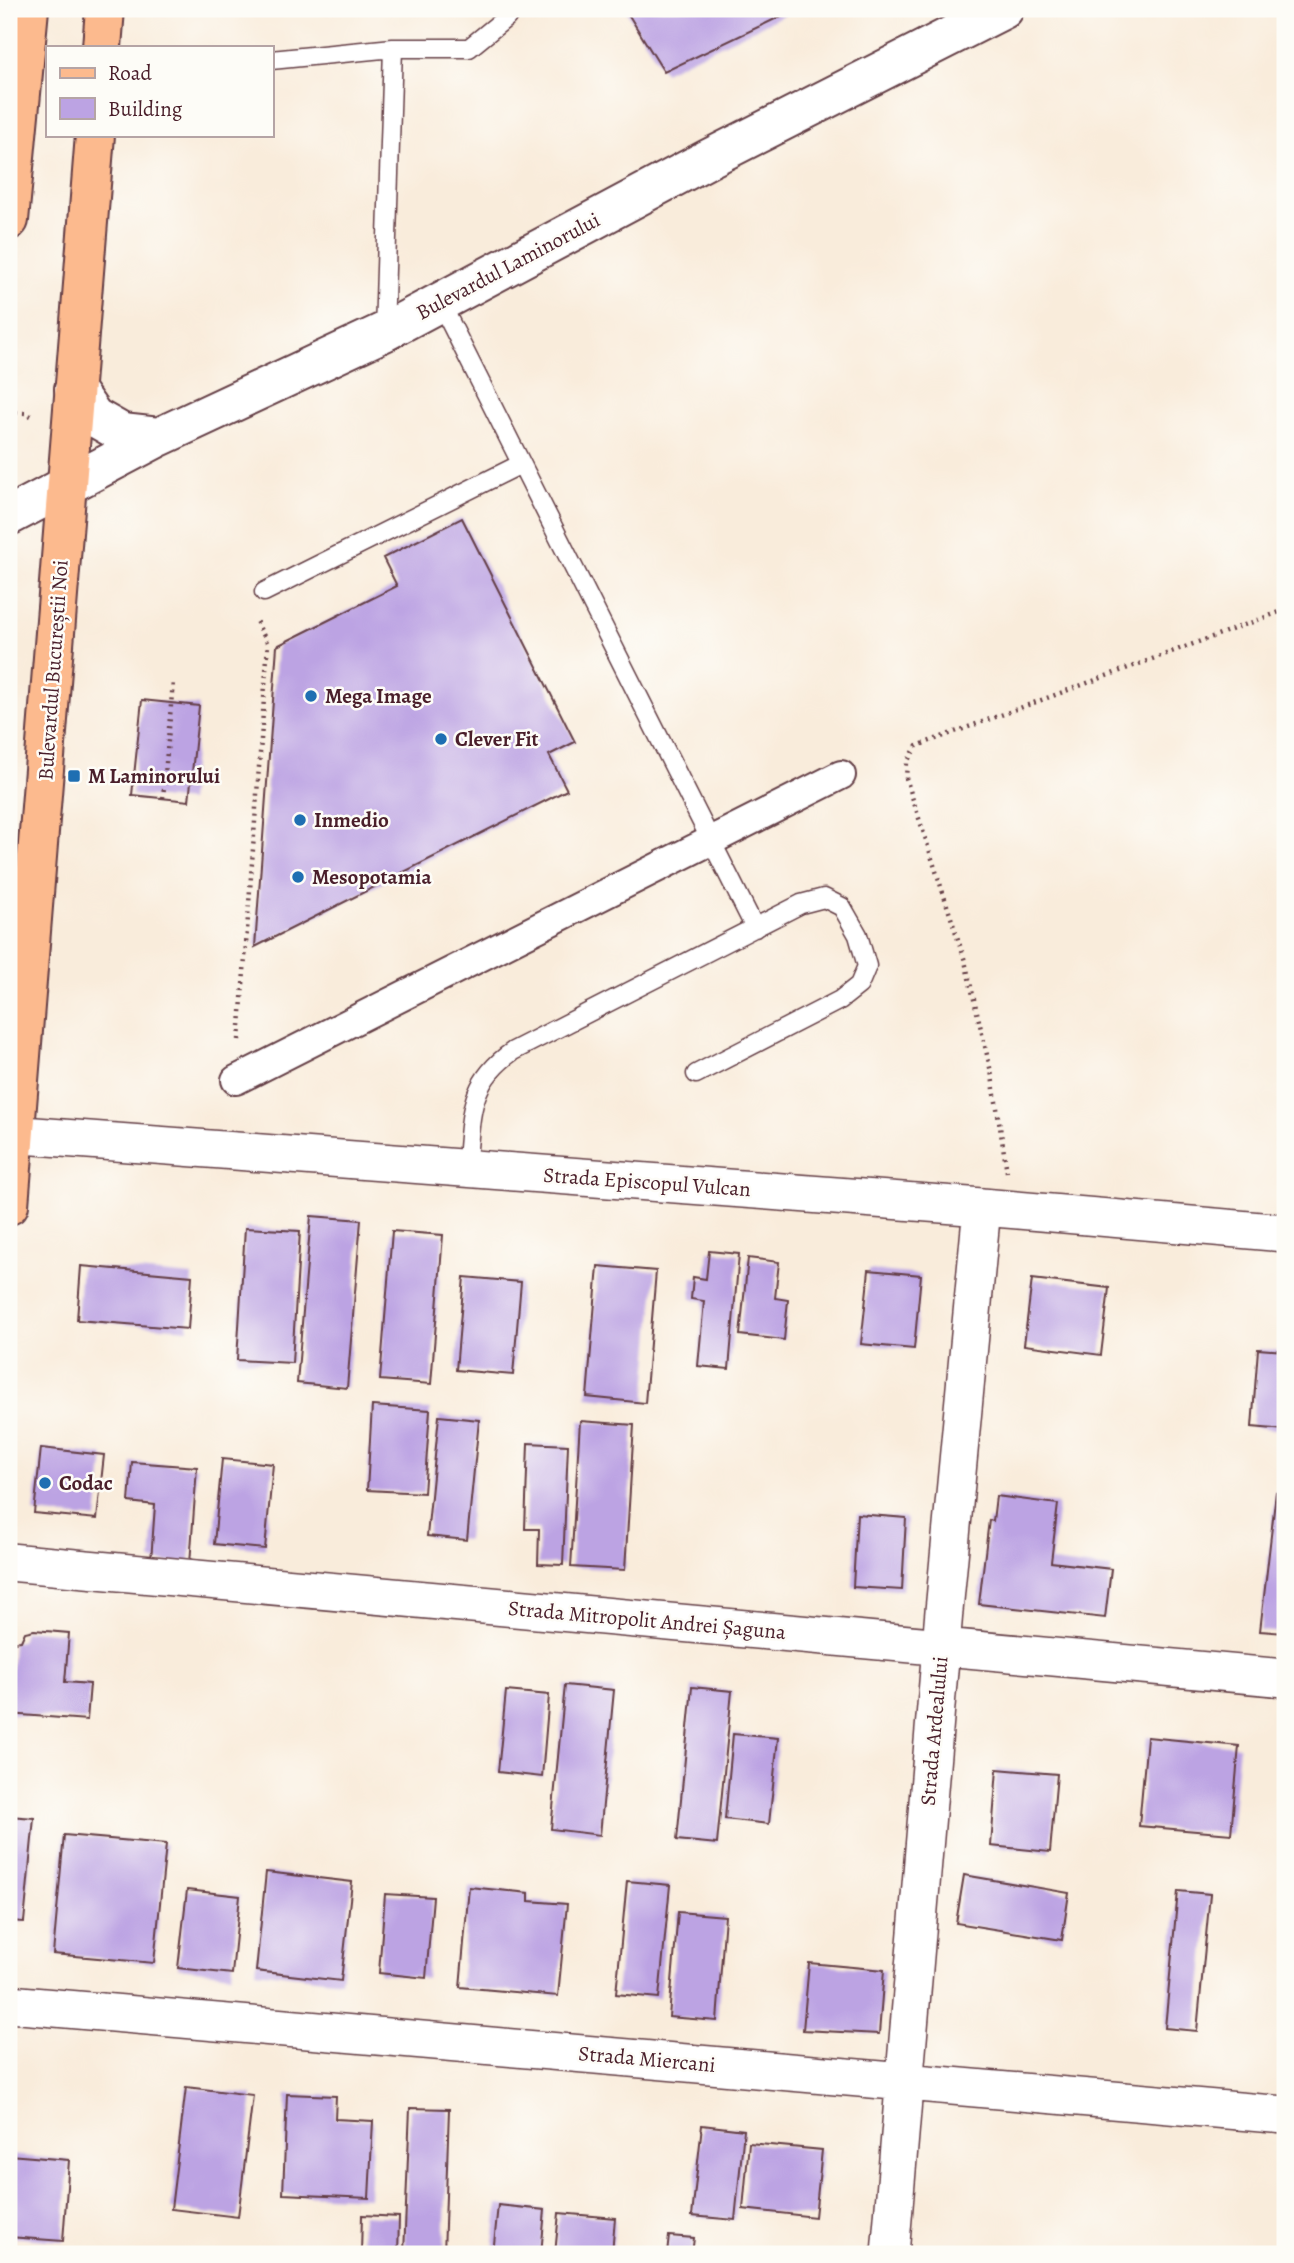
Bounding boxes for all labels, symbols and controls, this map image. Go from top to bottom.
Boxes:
legend [46,46,273,136]
text: Road [108,59,152,87]
text: Building [108,95,183,123]
street label: Bulevardul Laminorului [411,206,605,326]
street label: Bulevardul Bucureștii Noi [31,559,75,781]
place label: Mega Image [325,682,432,710]
marker: Mega Image [303,688,319,704]
place label: Clever Fit [455,725,539,753]
marker: Clever Fit [433,731,449,747]
place label: M Laminorului [88,762,220,790]
marker: M Laminorului [66,768,82,784]
place label: Inmedio [314,806,389,834]
marker: Inmedio [292,812,308,828]
place label: Mesopotamia [312,863,432,891]
marker: Mesopotamia [290,869,306,885]
street label: Strada Episcopul Vulcan [542,1161,752,1203]
place label: Codac [59,1469,113,1497]
marker: Codac [37,1475,53,1491]
street label: Strada Mitropolit Andrei Șaguna [507,1594,787,1646]
street label: Strada Ardealului [914,1655,954,1807]
street label: Strada Miercani [577,2039,717,2079]

